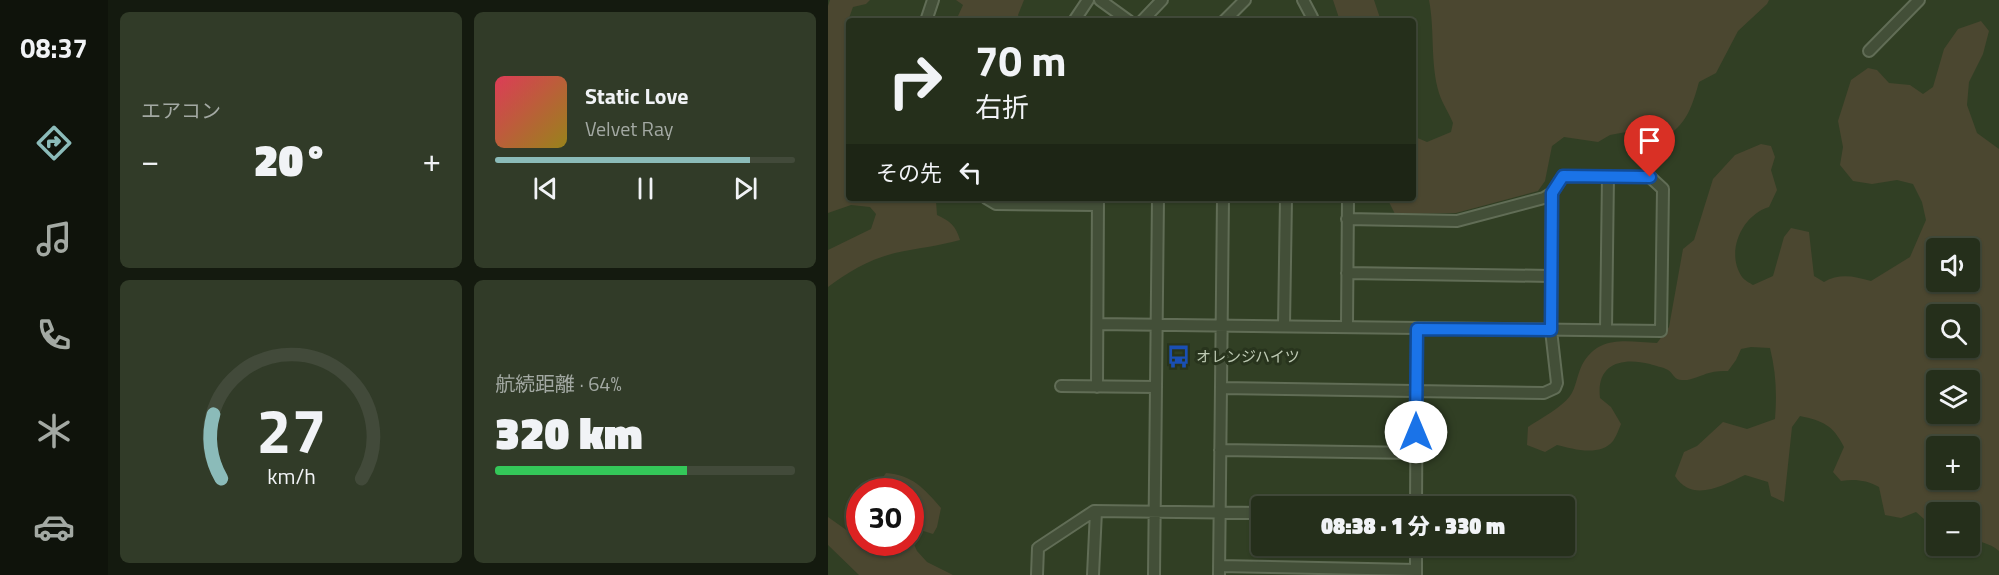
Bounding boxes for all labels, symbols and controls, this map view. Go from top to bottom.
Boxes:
text: 08:37 [20,27,88,68]
text: 70 m [975,28,1067,92]
icon: right [876,42,954,120]
text: Static Love [585,79,688,113]
text: 右折 [975,86,1029,127]
text: エアコン [141,95,221,126]
text: Velvet Ray [585,113,674,144]
pin [1624,115,1675,177]
icon: directions [33,122,75,164]
icon: arrive [1633,124,1666,157]
text: 20° [254,125,328,193]
text: − [141,135,159,185]
text: + [423,135,441,185]
text: その先 [876,156,942,190]
icon: left [954,156,987,189]
icon: previous [529,172,562,205]
icon: pause [629,172,662,205]
icon: next [729,172,762,205]
icon: music [33,218,75,260]
map controls [1926,238,1980,556]
button: sound [1926,238,1980,292]
button: search [1926,304,1980,358]
icon: phone [33,314,75,356]
bus stop icon: オレンジハイツ [1165,343,1191,369]
place label: オレンジハイツ [1196,345,1300,368]
text: 航続距離 · 64% [495,368,622,399]
button: layers [1926,370,1980,424]
text: 27 [256,382,326,477]
text: 320 km [495,398,643,466]
position arrow [1384,400,1448,464]
icon: climate [33,410,75,452]
button: + [1926,436,1980,490]
text: km/h [267,460,315,492]
speed limit sign: 30 [846,478,924,556]
button: − [1926,502,1980,556]
icon: car [33,506,75,548]
text: 08:38 · 1 分 · 330 m [1321,509,1505,543]

